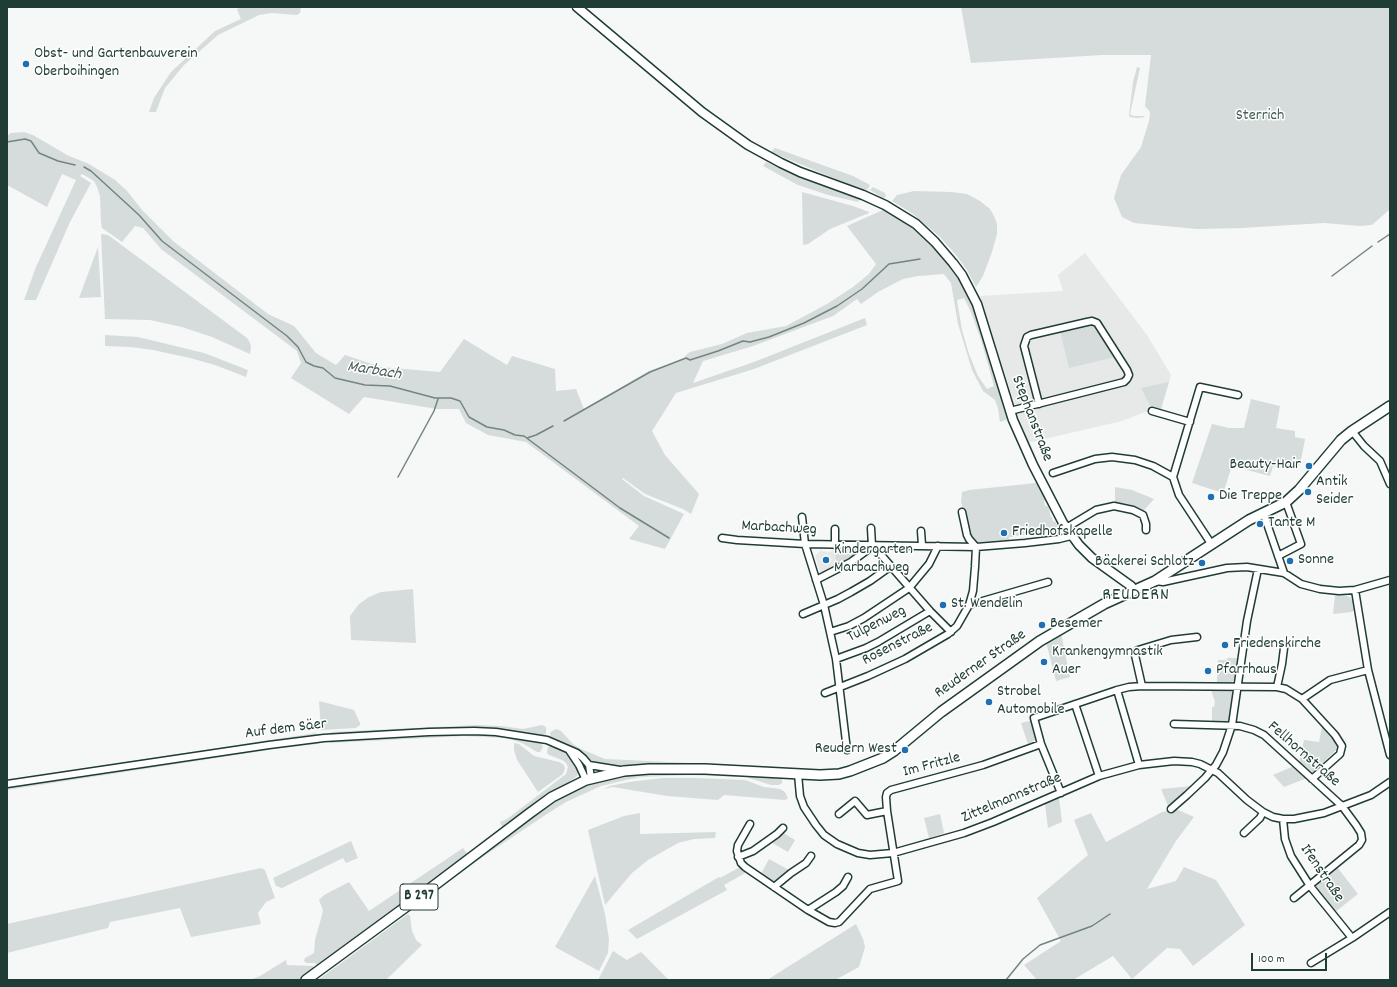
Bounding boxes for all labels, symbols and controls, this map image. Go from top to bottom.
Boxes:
place label: Obst- und Gartenbauverein Oberboihingen [34,45,198,83]
marker: Obst- und Gartenbauverein Oberboihingen [21,59,31,69]
park label: Sterrich [1236,107,1284,127]
water label: Marbach [346,358,402,386]
street label: Stephanstraße [1006,373,1056,465]
place label: Beauty-Hair [1230,456,1301,476]
marker: Beauty-Hair [1304,461,1314,471]
place label: Antik Seider [1316,473,1354,511]
place label: Die Treppe [1219,487,1282,507]
marker: Antik Seider [1303,487,1313,497]
marker: Die Treppe [1206,492,1216,502]
place label: Tante M [1268,514,1315,534]
street label: Marbachweg [741,517,817,541]
marker: Tante M [1255,519,1265,529]
place label: Friedhofskapelle [1012,523,1112,543]
marker: Friedhofskapelle [999,528,1009,538]
place label: Kindergarten Marbachweg [834,541,913,579]
place label: Sonne [1298,551,1334,571]
place label: Bäckerei Schlotz [1095,553,1194,573]
marker: Kindergarten Marbachweg [821,555,831,565]
marker: Sonne [1285,556,1295,566]
marker: Bäckerei Schlotz [1197,558,1207,568]
district label: REUDERN [1102,586,1170,608]
place label: St. Wendelin [951,595,1023,615]
marker: St. Wendelin [938,600,948,610]
street label: Tulpenweg [844,602,910,648]
place label: Besemer [1050,615,1102,635]
street label: Rosenstraße [859,619,937,671]
marker: Besemer [1037,620,1047,630]
street label: Reuderner Straße [932,626,1030,704]
place label: Friedenskirche [1233,635,1321,655]
marker: Friedenskirche [1220,640,1230,650]
place label: Krankengymnastik Auer [1052,643,1163,681]
marker: Krankengymnastik Auer [1039,657,1049,667]
place label: Pfarrhaus [1216,661,1277,681]
marker: Pfarrhaus [1203,666,1213,676]
place label: Strobel Automobile [997,683,1064,721]
marker: Strobel Automobile [984,697,994,707]
street label: Auf dem Säer [244,715,328,745]
street label: Fellhornstraße [1263,718,1343,792]
place label: Reudern West [815,740,897,760]
marker: Reudern West [900,745,910,755]
street label: Im Fritzle [901,749,963,783]
street label: Zittelmannstraße [959,769,1065,829]
street label: Ifenstraße [1295,841,1347,907]
road number: B 297 [400,884,438,910]
scale bar [1253,945,1329,971]
text: 100 m [1258,951,1285,968]

